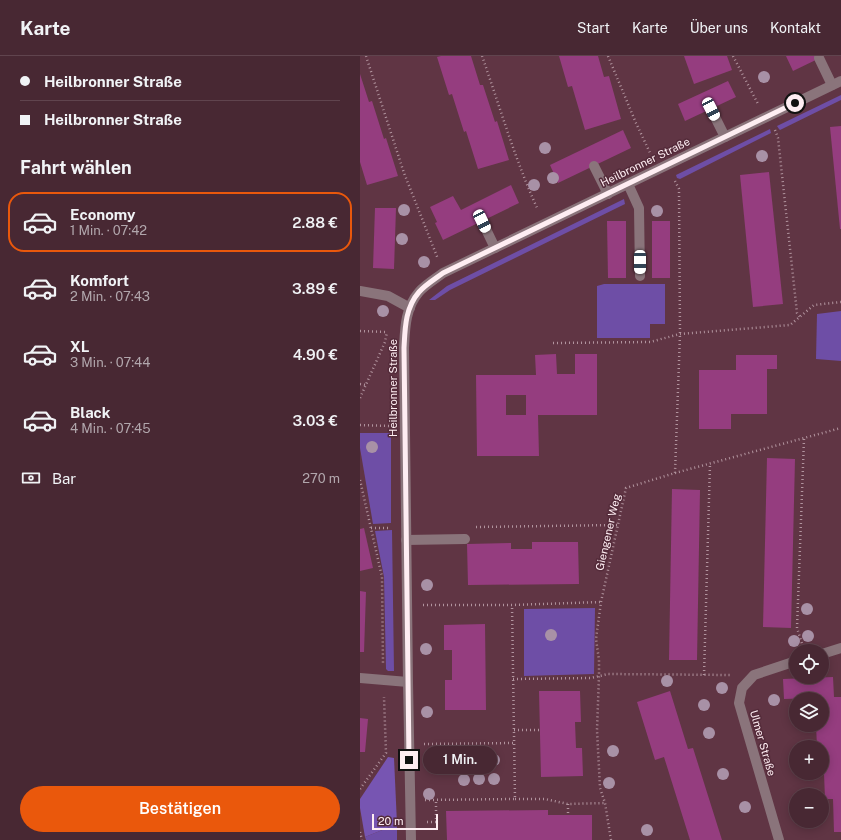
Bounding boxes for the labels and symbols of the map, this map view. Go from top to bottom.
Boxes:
route start [786,94,804,112]
car [700,96,722,122]
street label: Heilbronner Straße [598,135,692,189]
car [471,208,493,234]
car [634,250,646,274]
street label: Heilbronner Straße [387,339,399,437]
street label: Giengener Weg [593,492,623,572]
street label: Ulmer Straße [748,709,778,777]
callout: 1 Min. [423,746,497,774]
route end [400,751,418,769]
scale bar [372,812,438,831]

